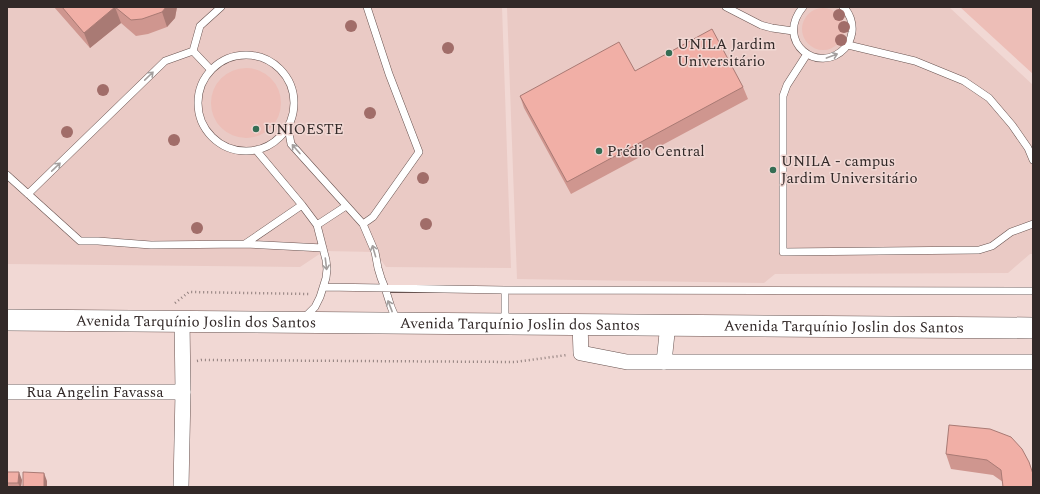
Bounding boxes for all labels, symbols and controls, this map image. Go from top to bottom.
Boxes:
place label: UNILA Jardim Universitário [677,33,776,73]
marker: UNILA Jardim Universitário [664,48,674,58]
one-way arrow [825,52,838,59]
one-way arrow [144,71,154,81]
place label: UNIOESTE [264,118,344,141]
marker: UNIOESTE [251,124,261,134]
place label: Prédio Central [607,140,705,163]
one-way arrow [291,144,301,154]
marker: Prédio Central [594,146,604,156]
place label: UNILA - campus Jardim Universitário [781,150,918,190]
one-way arrow [51,162,61,172]
marker: UNILA - campus Jardim Universitário [768,165,778,175]
one-way arrow [370,245,377,258]
one-way arrow [322,257,330,270]
one-way arrow [386,300,394,312]
street label: Avenida Tarquínio Joslin dos Santos [76,309,316,334]
street label: Avenida Tarquínio Joslin dos Santos [400,312,640,336]
street label: Avenida Tarquínio Joslin dos Santos [724,314,964,339]
street label: Rua Angelin Favassa [26,381,164,404]

